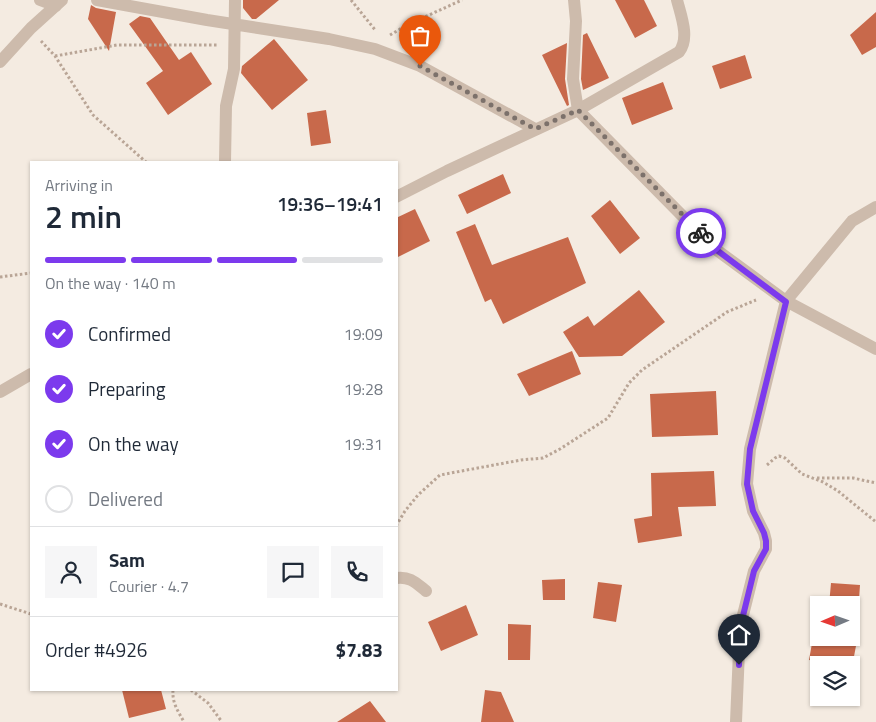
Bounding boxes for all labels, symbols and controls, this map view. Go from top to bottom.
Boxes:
pin [399,15,441,66]
icon: bag [406,22,434,50]
text: Arriving in [45,173,113,197]
text: 19:36–19:41 [277,189,383,218]
text: 2 min [45,192,122,240]
courier [676,208,726,258]
icon: bike [687,219,715,247]
text: On the way · 140 m [45,271,176,295]
text: Confirmed [88,319,171,348]
icon: check [45,320,73,348]
text: 19:09 [344,322,383,346]
text: Preparing [88,374,165,403]
icon: check [45,375,73,403]
text: 19:28 [344,377,383,401]
text: On the way [88,429,179,458]
icon: check [45,430,73,458]
text: 19:31 [344,432,383,456]
text: Delivered [88,484,163,513]
text: Sam [109,545,145,574]
button: person [45,546,97,598]
button: chat [267,546,319,598]
button: phone [331,546,383,598]
text: Courier · 4.7 [109,574,189,598]
north arrow [810,596,860,646]
map controls [810,596,860,706]
pin [718,614,760,665]
icon: home [725,621,753,649]
text: Order #4926 [45,635,147,664]
text: $7.83 [336,635,383,664]
button: layers [810,656,860,706]

